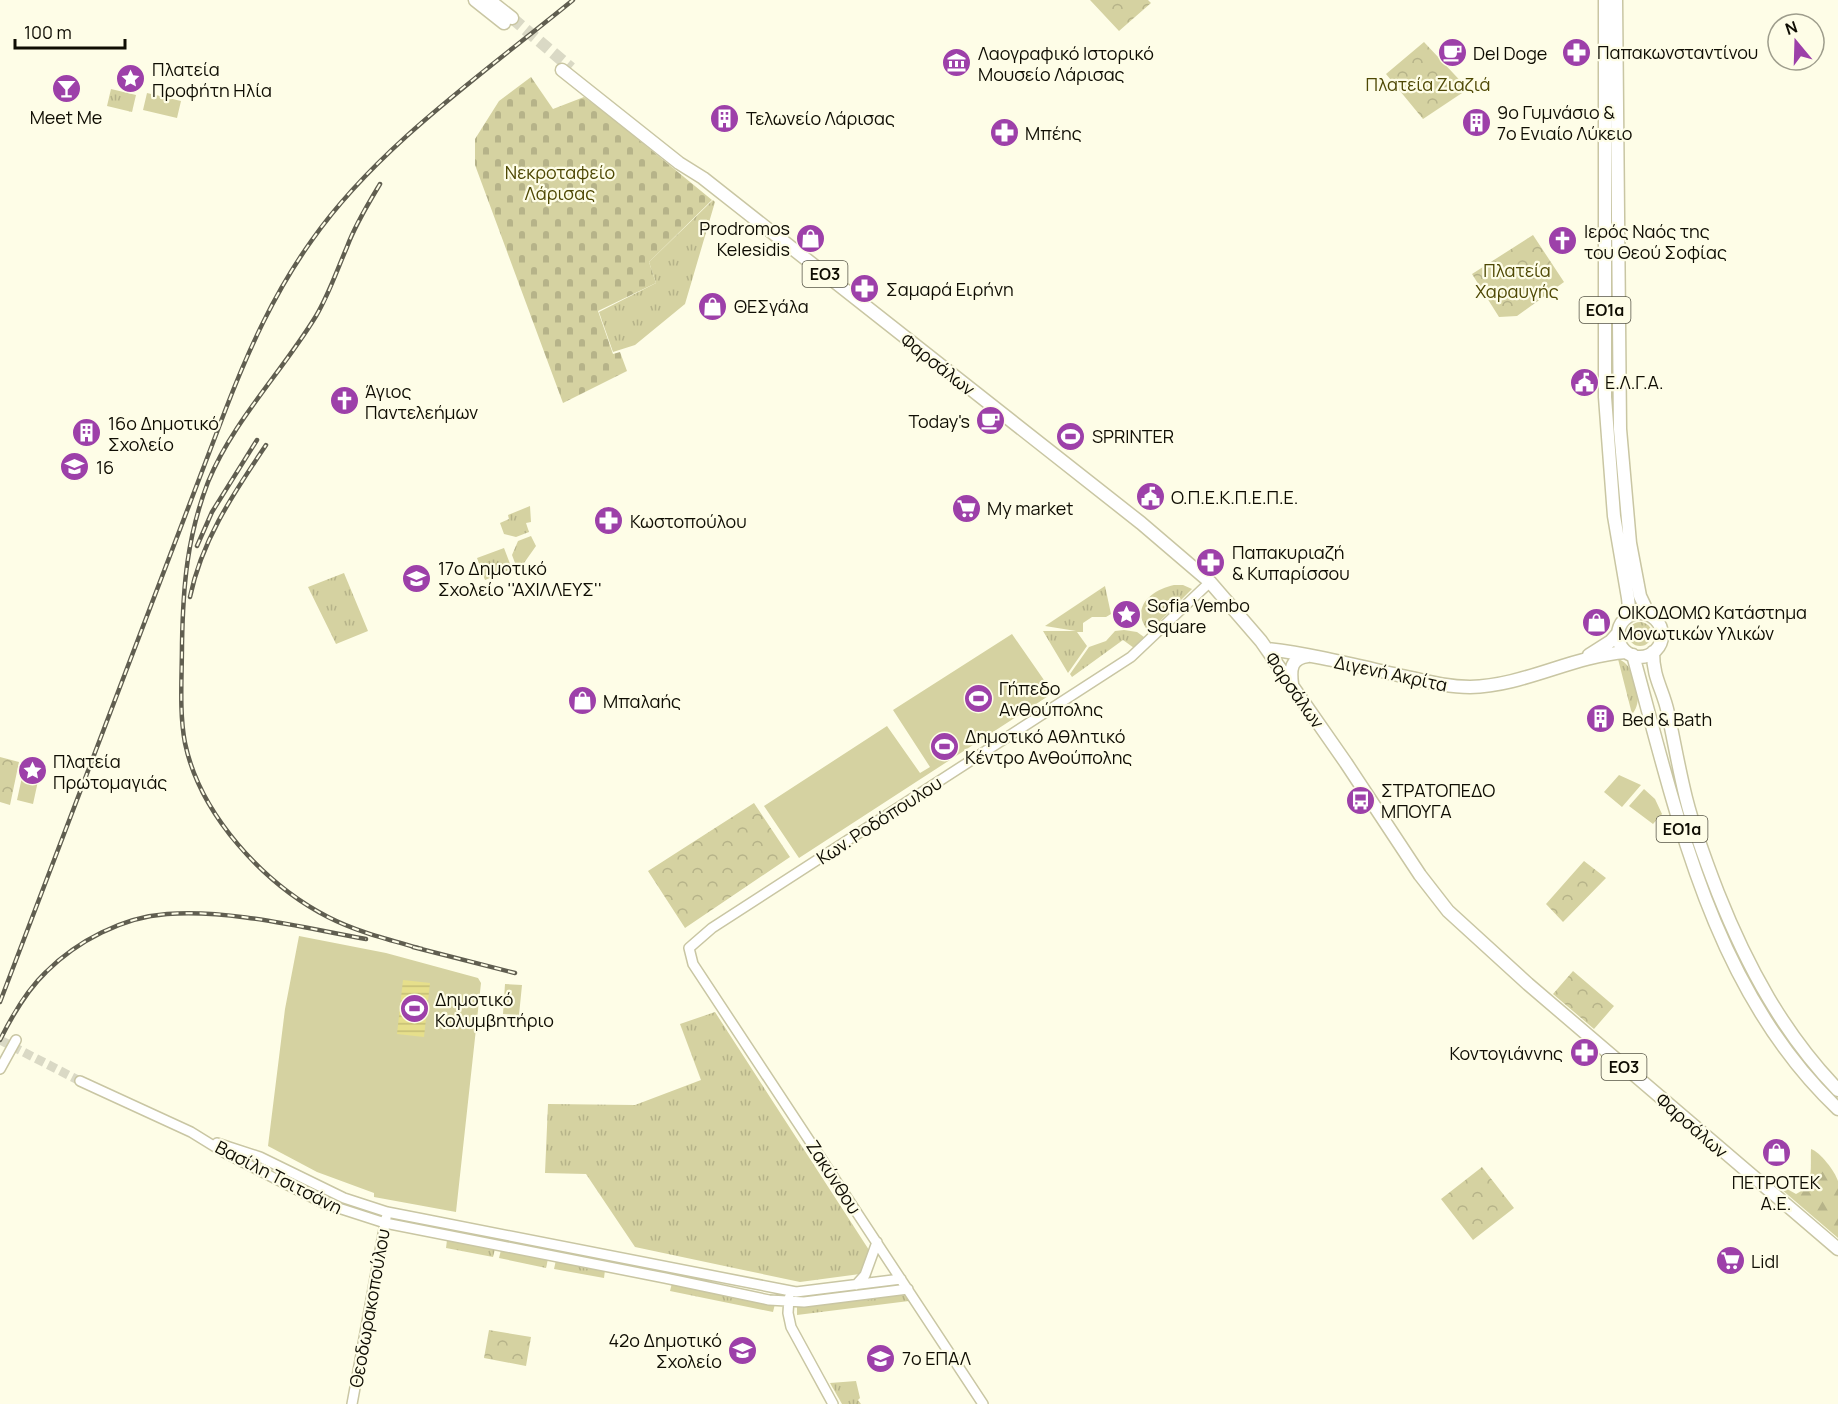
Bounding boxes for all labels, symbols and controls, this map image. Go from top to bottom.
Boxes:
scale bar [15,12,124,50]
north arrow [1766,12,1826,72]
text: N [1782,16,1800,40]
text: 100 m [24,20,72,44]
pharmacy icon: Παπακωνσταντίνου [1560,36,1592,68]
cafe icon: Del Doge [1436,37,1468,69]
place label: Παπακωνσταντίνου [1597,40,1758,64]
place label: Λαογραφικό Ιστορικό Μουσείο Λάρισας [978,41,1154,86]
place label: Del Doge [1473,41,1547,65]
museum icon: Λαογραφικό Ιστορικό Μουσείο Λάρισας [941,47,973,79]
place label: Πλατεία Προφήτη Ηλία [152,57,272,102]
place icon: Πλατεία Προφήτη Ηλία [115,63,147,95]
bar icon: Meet Me [50,72,82,104]
park label: Πλατεία Ζιαζιά [1365,72,1491,96]
place label: 9ο Γυμνάσιο & 7ο Ενιαίο Λύκειο [1497,100,1633,145]
building icon: Τελωνείο Λάρισας [709,102,741,134]
place label: Meet Me [30,105,102,129]
place label: Τελωνείο Λάρισας [746,106,895,130]
building icon: 9ο Γυμνάσιο & 7ο Ενιαίο Λύκειο [1460,106,1492,138]
pharmacy icon: Μπέης [988,117,1020,149]
place label: Μπέης [1025,121,1082,145]
park label: Νεκροταφείο Λάρισας [505,160,615,205]
place label: Prodromos Kelesidis [699,216,790,261]
place label: Ιερός Ναός της του Θεού Σοφίας [1584,219,1727,264]
shop icon: Prodromos Kelesidis [795,222,827,254]
church icon: Ιερός Ναός της του Θεού Σοφίας [1547,225,1579,257]
park label: Πλατεία Χαραυγής [1475,258,1559,303]
road number: ΕΟ3 [802,261,848,287]
pharmacy icon: Σαμαρά Ειρήνη [849,273,881,305]
place label: Σαμαρά Ειρήνη [886,277,1014,301]
shop icon: ΘΕΣγάλα [697,290,729,322]
place label: ΘΕΣγάλα [734,294,809,318]
road number: ΕΟ1α [1580,297,1630,323]
street label: Φαρσάλων [896,327,980,401]
public building icon: Ε.Λ.Γ.Α. [1568,366,1600,398]
place label: Ε.Λ.Γ.Α. [1605,370,1664,394]
place label: Άγιος Παντελεήμων [365,379,478,424]
church icon: Άγιος Παντελεήμων [328,385,360,417]
cafe icon: Today's [975,405,1007,437]
place label: Today's [909,409,970,433]
place label: 16o Δημοτικό Σχολείο [108,411,219,456]
building icon: 16o Δημοτικό Σχολείο [71,417,103,449]
sports icon: SPRINTER [1055,420,1087,452]
place label: SPRINTER [1092,424,1174,448]
school or university icon: 16 [59,451,91,483]
place label: 16 [96,455,114,479]
public building icon: Ο.Π.Ε.Κ.Π.Ε.Π.Ε. [1134,481,1166,513]
place label: Ο.Π.Ε.Κ.Π.Ε.Π.Ε. [1171,485,1298,509]
supermarket icon: My market [950,492,982,524]
place label: My market [987,496,1073,520]
pharmacy icon: Κωστοπούλου [593,505,625,537]
place label: Κωστοπούλου [630,509,747,533]
place label: Παπακυριαζή & Κυπαρίσσου [1232,540,1350,585]
pharmacy icon: Παπακυριαζή & Κυπαρίσσου [1195,546,1227,578]
place label: 17ο Δημοτικό Σχολείο ''ΑΧΙΛΛΕΥΣ'' [438,556,602,601]
school or university icon: 17ο Δημοτικό Σχολείο ''ΑΧΙΛΛΕΥΣ'' [401,562,433,594]
place label: Sofia Vembo Square [1147,593,1250,638]
place icon: Sofia Vembo Square [1110,599,1142,631]
place label: ΟΙΚΟΔΟΜΩ Κατάστημα Μονωτικών Υλικών [1618,600,1807,645]
shop icon: ΟΙΚΟΔΟΜΩ Κατάστημα Μονωτικών Υλικών [1581,606,1613,638]
street label: Φαρσάλων [1260,647,1330,733]
street label: Διγενή Ακρίτα [1332,649,1450,697]
place label: Γήπεδο Ανθούπολης [999,676,1103,721]
sports icon: Γήπεδο Ανθούπολης [962,682,994,714]
shop icon: Μπαλαής [566,685,598,717]
place label: Μπαλαής [603,689,681,713]
building icon: Bed & Bath [1585,703,1617,735]
place label: Bed & Bath [1622,707,1712,731]
place label: Δημοτικό Αθλητικό Κέντρο Ανθούπολης [965,724,1132,769]
sports icon: Δημοτικό Αθλητικό Κέντρο Ανθούπολης [928,730,960,762]
place label: Πλατεία Πρωτομαγιάς [53,749,167,794]
place icon: Πλατεία Πρωτομαγιάς [16,755,48,787]
street label: Κων. Ροδόπουλου [812,770,946,870]
place label: ΣΤΡΑΤΟΠΕΔΟ ΜΠΟΥΓΑ [1381,778,1495,823]
bus stop icon: ΣΤΡΑΤΟΠΕΔΟ ΜΠΟΥΓΑ [1344,784,1376,816]
road number: ΕΟ1α [1656,816,1708,842]
place label: Δημοτικό Κολυμβητήριο [435,987,554,1032]
sports icon: Δημοτικό Κολυμβητήριο [398,993,430,1025]
pharmacy icon: Κοντογιάννης [1568,1037,1600,1069]
place label: Κοντογιάννης [1449,1041,1563,1065]
road number: ΕΟ3 [1602,1054,1646,1080]
street label: Φαρσάλων [1651,1087,1733,1163]
street label: Βασίλη Τσιτσάνη [211,1135,347,1219]
street label: Ζακύνθου [801,1135,867,1219]
shop icon: ΠΕΤΡΟΤΕΚ Α.Ε. [1760,1137,1792,1169]
place label: ΠΕΤΡΟΤΕΚ Α.Ε. [1732,1170,1821,1215]
street label: Θεοδωρακοπούλου [343,1227,395,1389]
supermarket icon: Lidl [1714,1245,1746,1277]
place label: Lidl [1751,1249,1779,1273]
place label: 42ο Δημοτικό Σχολείο [608,1328,722,1373]
school or university icon: 42ο Δημοτικό Σχολείο [727,1334,759,1366]
school or university icon: 7ο ΕΠΑΛ [865,1342,897,1374]
place label: 7ο ΕΠΑΛ [902,1346,971,1370]

